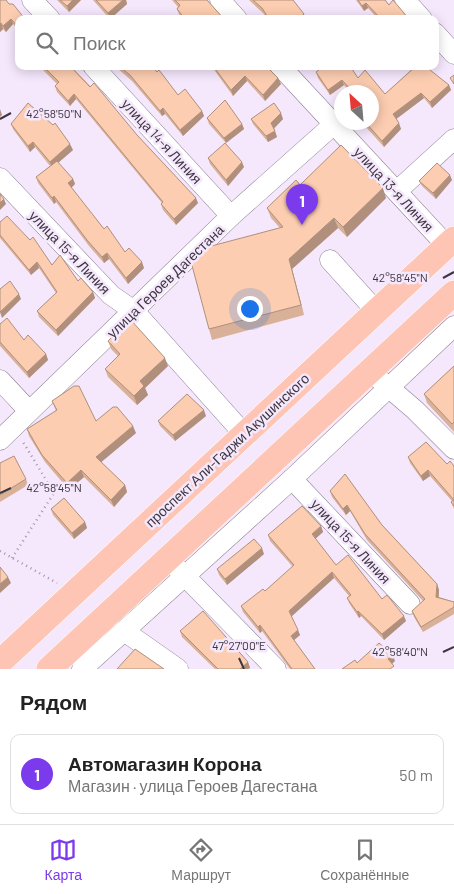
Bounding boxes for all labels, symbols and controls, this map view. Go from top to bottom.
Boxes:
search box [15,15,439,70]
icon: search [33,29,61,57]
text: Поиск [73,31,126,54]
north arrow [334,85,379,130]
street label: улица 14-я Линия [118,95,206,187]
text: 42°58'50"N [26,106,82,120]
street label: улица 13-я Линия [350,143,438,235]
pin: 1 [286,184,318,225]
street label: улица 15-я Линия [26,207,114,297]
street label: улица Героев Дагестана [103,221,227,341]
text: 42°58'45"N [372,270,428,284]
your location [237,296,263,322]
street label: проспект Али-Гаджи Акушинского [142,369,313,530]
text: 42°58'45"N [26,480,82,494]
street label: улица 15-я Линия [307,495,395,587]
text: 47°27'00"E [212,638,266,652]
text: 42°58'40"N [372,644,428,658]
text: Рядом [20,689,87,714]
text: Автомагазин Корона [68,752,262,775]
text: 1 [34,765,40,784]
text: 50 m [399,765,433,784]
text: Магазин · улица Героев Дагестана [68,776,317,795]
tab: Карта [45,836,82,883]
tab: Маршрут [171,836,231,883]
tab: Сохранённые [320,836,409,883]

